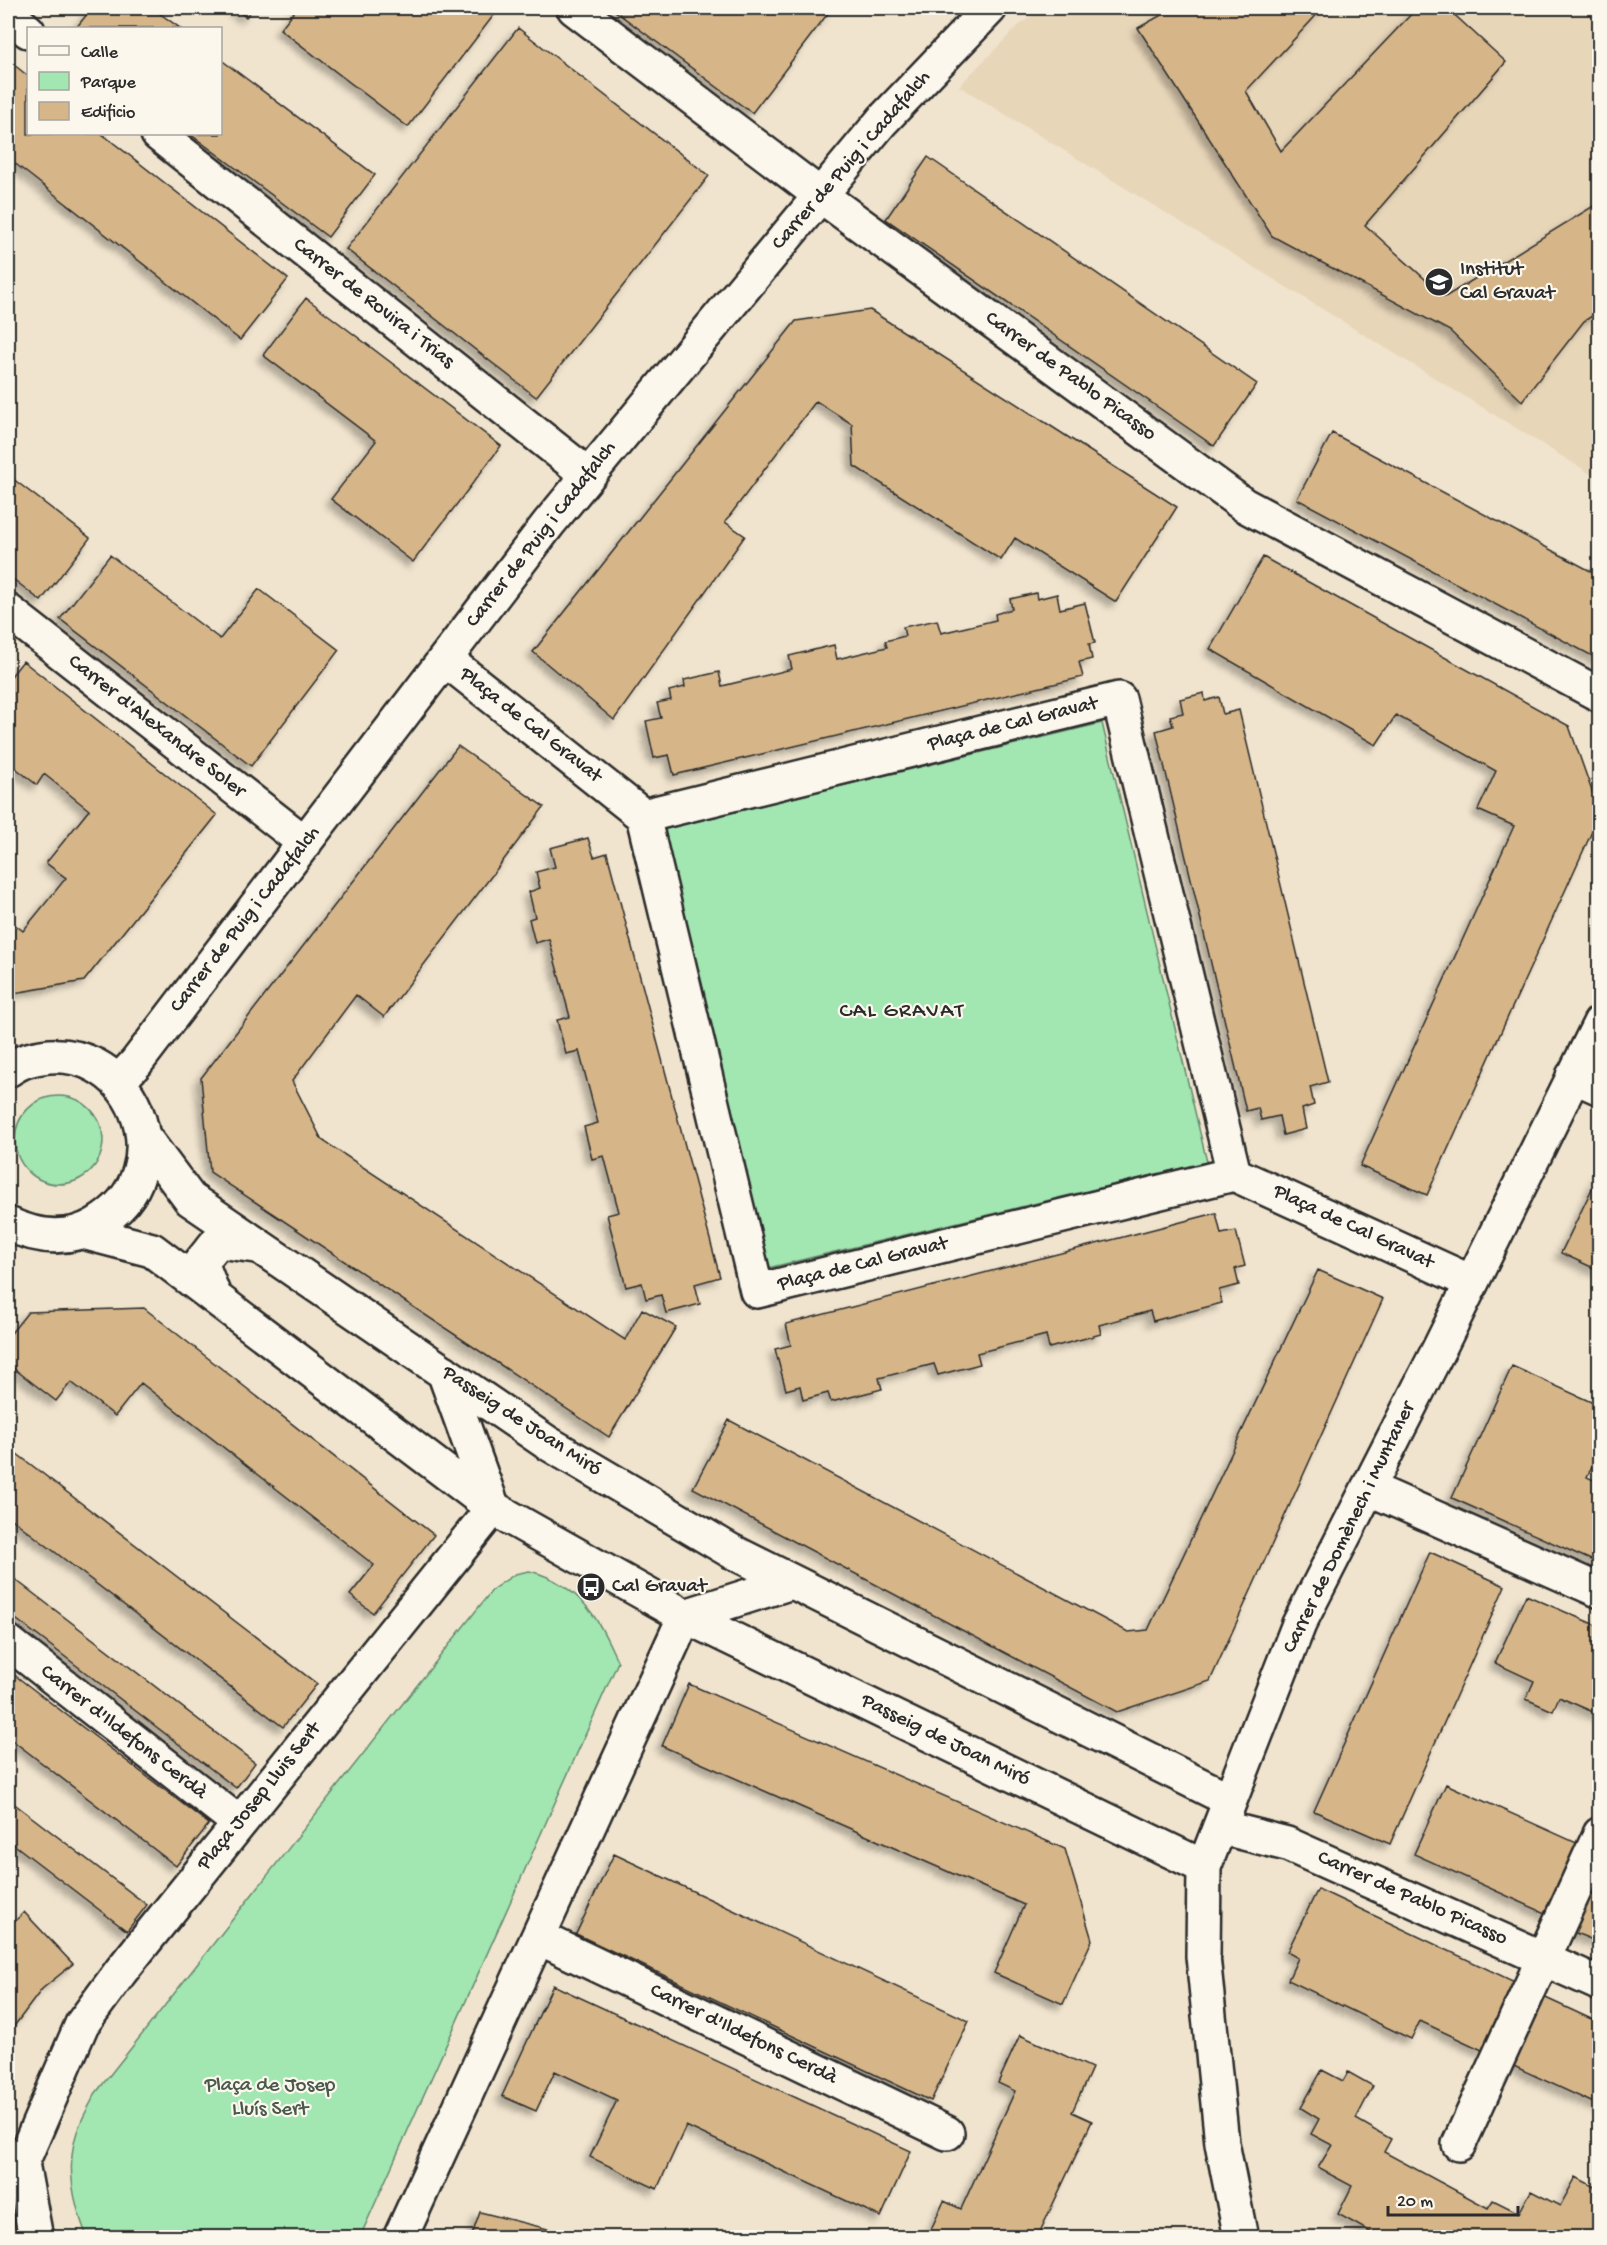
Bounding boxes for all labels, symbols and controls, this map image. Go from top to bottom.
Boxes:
legend [27,27,222,135]
text: Calle [81,43,119,64]
street label: Carrer de Puig i Cadafalch [767,66,937,256]
text: Parque [80,73,137,94]
text: Edificio [81,103,135,124]
street label: Carrer de Rovira i Trias [287,233,460,376]
place label: Institut Cal Gravat [1460,258,1557,307]
school or university icon: Institut Cal Gravat [1423,266,1455,298]
street label: Carrer de Pablo Picasso [980,307,1161,448]
street label: Carrer de Puig i Cadafalch [461,437,623,633]
street label: Carrer d'Alexandre Soler [62,650,251,805]
street label: Plaça de Cal Gravat [453,662,608,791]
street label: Plaça de Cal Gravat [924,691,1103,758]
street label: Carrer de Puig i Cadafalch [165,822,327,1018]
district label: CAL GRAVAT [839,999,965,1025]
street label: Plaça de Cal Gravat [1268,1179,1439,1277]
street label: Plaça de Cal Gravat [774,1231,953,1298]
street label: Passeig de Joan Miró [436,1361,606,1483]
street label: Carrer de Domènech i Muntaner [1278,1397,1422,1658]
bus stop icon: Cal Gravat [575,1571,607,1603]
place label: Cal Gravat [612,1575,709,1600]
street label: Carrer d'Ildefons Cerdà [34,1660,213,1807]
street label: Passeig de Joan Miró [855,1689,1034,1793]
street label: Plaça Josep Lluis Sert [192,1716,329,1877]
street label: Carrer de Pablo Picasso [1313,1846,1511,1952]
street label: Carrer d'Ildefons Cerdà [645,1979,842,2092]
park label: Plaça de Josep Lluís Sert [204,2074,336,2123]
scale bar [1388,2179,1518,2217]
text: 20 m [1397,2192,1433,2213]

